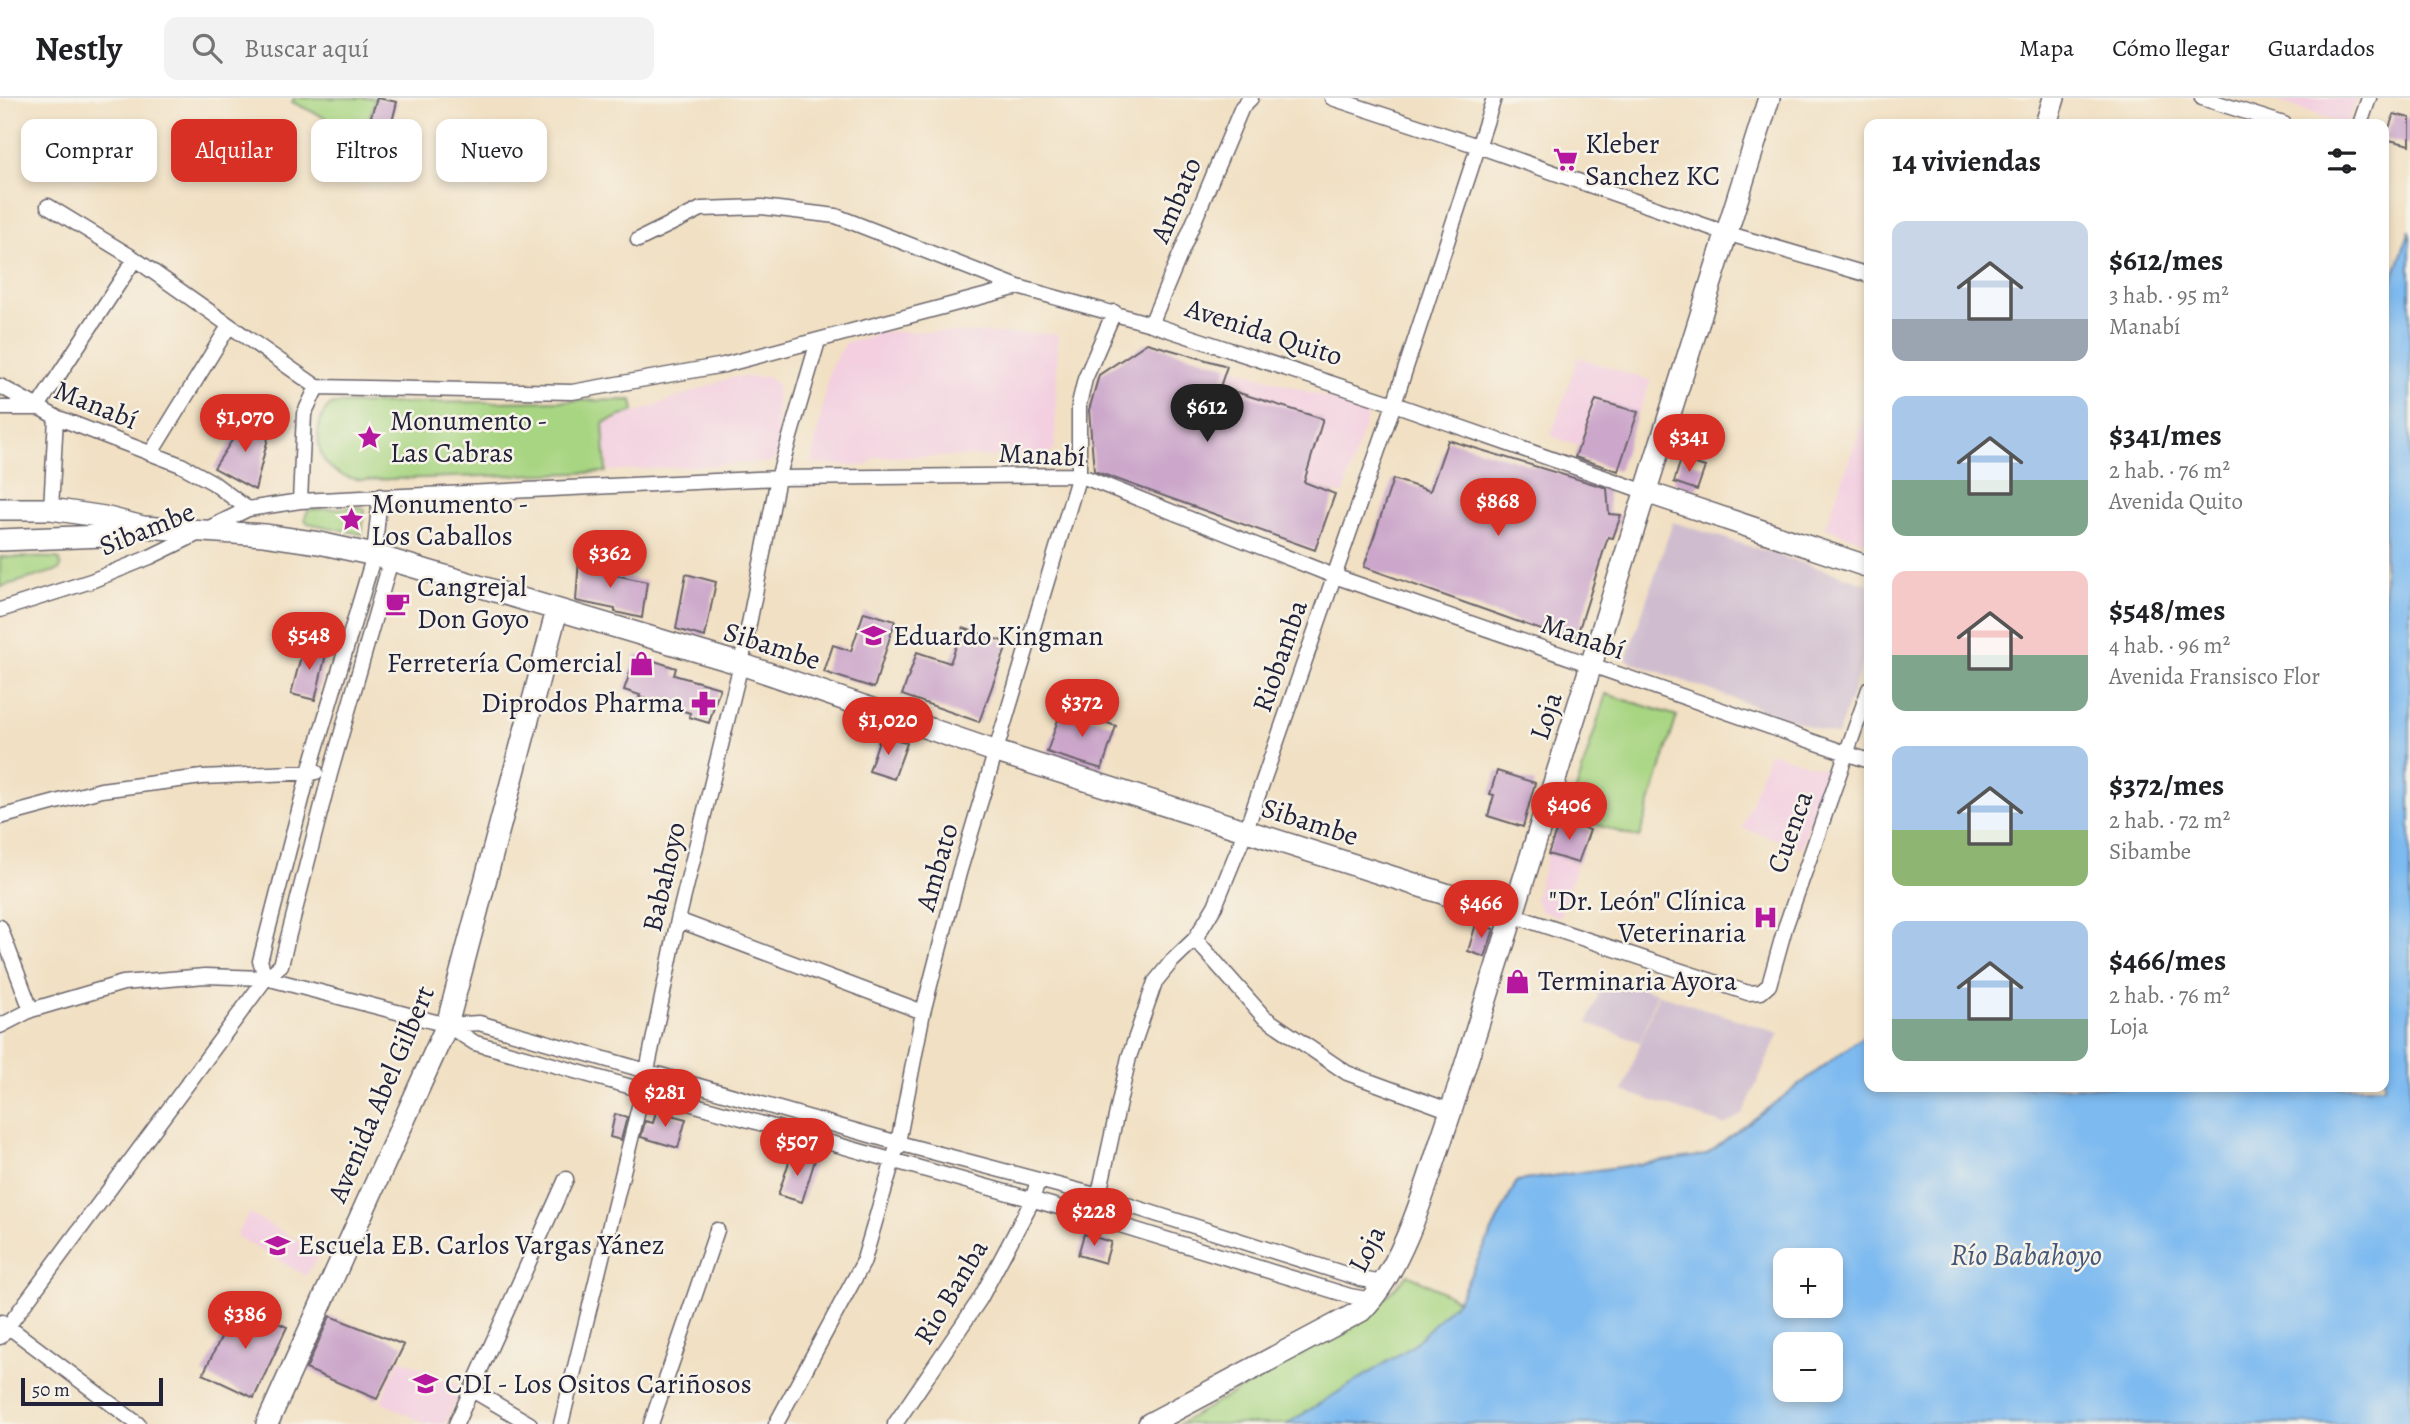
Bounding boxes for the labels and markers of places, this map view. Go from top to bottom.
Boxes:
place label: Kleber Sanchez KC [1585,125,1720,195]
supermarket icon: Kleber Sanchez KC [1551,146,1579,174]
pin: $612 [1166,384,1248,444]
pin: $1,070 [188,394,302,454]
place label: Monumento - Las Cabras [390,402,548,472]
pin: $341 [1648,414,1730,474]
place icon: Monumento - Las Cabras [356,423,384,451]
pin: $868 [1457,478,1539,538]
place label: Monumento - Los Caballos [371,485,529,555]
place icon: Monumento - Los Caballos [337,506,365,534]
pin: $362 [569,531,651,590]
place label: Cangrejal Don Goyo [417,568,529,638]
cafe icon: Cangrejal Don Goyo [383,589,411,617]
pin: $548 [268,612,350,672]
place label: Eduardo Kingman [893,617,1104,655]
school or university icon: Eduardo Kingman [859,622,887,650]
place label: Ferretería Comercial [387,644,622,682]
shop icon: Ferretería Comercial [628,649,656,677]
pin: $372 [1041,680,1123,739]
place label: Diprodos Pharma [481,684,684,722]
pharmacy icon: Diprodos Pharma [690,689,718,717]
pin: $1,020 [831,698,945,757]
pin: $406 [1528,782,1610,842]
pin: $466 [1440,880,1522,940]
place label: "Dr. León" Clínica Veterinaria [1549,882,1746,952]
hospital icon: "Dr. León" Clínica Veterinaria [1752,903,1780,931]
place label: Terminaria Ayora [1538,962,1737,1000]
shop icon: Terminaria Ayora [1504,967,1532,995]
pin: $281 [624,1070,706,1129]
pin: $507 [756,1118,838,1178]
pin: $228 [1053,1188,1135,1248]
place label: Escuela EB. Carlos Vargas Yánez [298,1226,665,1264]
school or university icon: Escuela EB. Carlos Vargas Yánez [264,1231,292,1259]
pin: $386 [204,1292,286,1351]
place label: CDI - Los Ositos Cariñosos [445,1365,752,1403]
school or university icon: CDI - Los Ositos Cariñosos [411,1370,439,1398]

